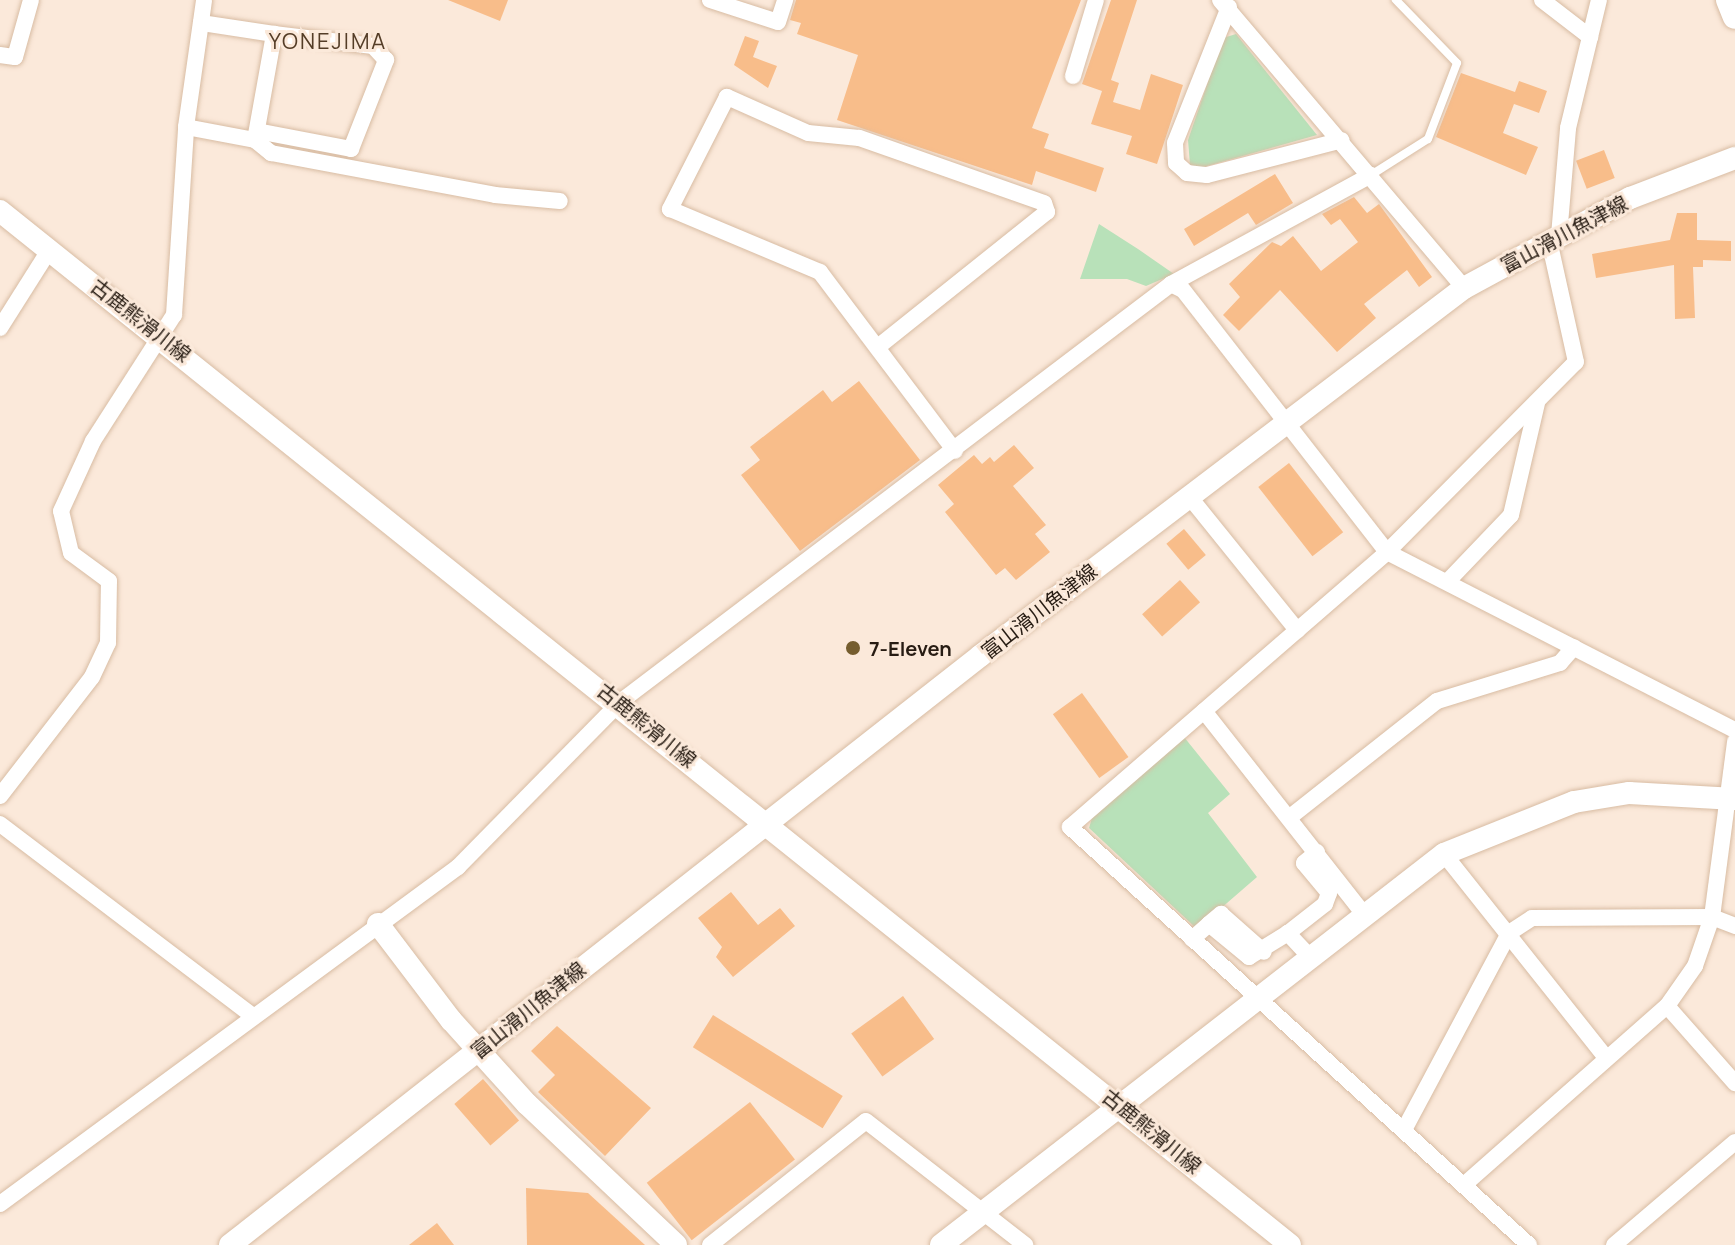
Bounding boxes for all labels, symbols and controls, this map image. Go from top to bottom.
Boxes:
district label: YONEJIMA [269,29,387,55]
street label: 富山滑川魚津線 [1497,191,1631,277]
street label: 古鹿熊滑川線 [86,274,196,366]
street label: 富山滑川魚津線 [976,558,1102,664]
place label: 7-Eleven [869,636,952,660]
marker: 7-Eleven [844,639,862,657]
street label: 古鹿熊滑川線 [593,678,701,772]
street label: 富山滑川魚津線 [466,957,590,1063]
street label: 古鹿熊滑川線 [1098,1084,1206,1178]

